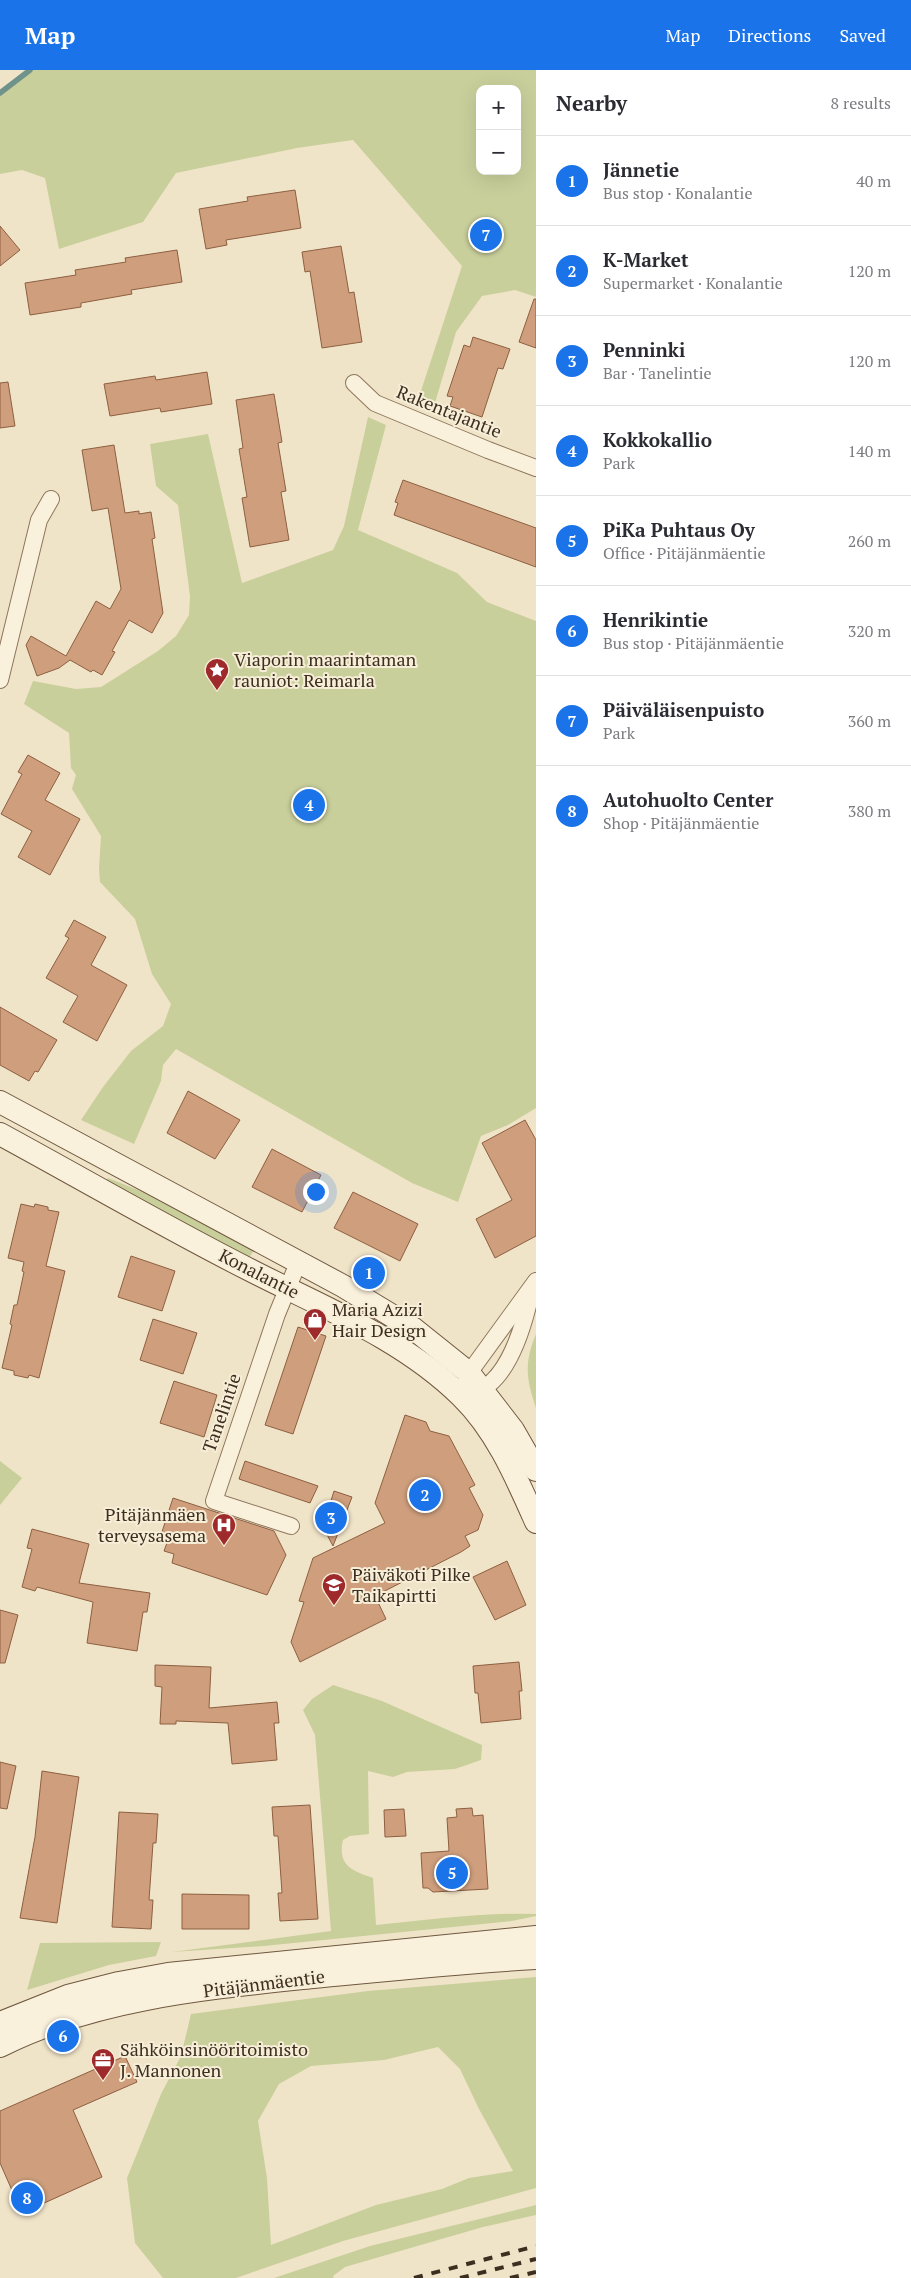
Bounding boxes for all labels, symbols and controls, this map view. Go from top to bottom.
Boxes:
text: Map [25,19,75,51]
text: Map [665,23,700,47]
text: Directions [728,23,811,47]
text: Saved [839,23,886,47]
map controls [476,85,521,175]
button: + [476,85,521,130]
text: Nearby [556,89,627,117]
text: 8 results [831,92,891,114]
button: − [476,130,521,175]
text: Jännetie [603,157,679,182]
text: 1 [567,170,577,192]
text: 40 m [856,170,891,192]
text: Bus stop · Konalantie [603,182,752,204]
pin: 7 [470,216,502,254]
text: K-Market [603,247,689,272]
text: 2 [567,260,577,282]
text: 120 m [848,260,891,282]
text: Supermarket · Konalantie [603,272,783,294]
text: Penninki [603,337,685,362]
text: 3 [567,350,577,372]
text: 120 m [848,350,891,372]
text: Bar · Tanelintie [603,362,712,384]
street label: Rakentajantie [393,379,505,443]
text: Kokkokallio [603,427,712,452]
text: 4 [567,440,577,462]
text: 140 m [848,440,891,462]
text: Park [603,452,635,474]
text: PiKa Puhtaus Oy [603,517,755,542]
text: 5 [567,530,577,552]
text: 260 m [848,530,891,552]
text: Office · Pitäjänmäentie [603,542,766,564]
text: Henrikintie [603,607,708,632]
text: 6 [567,620,577,642]
text: 320 m [848,620,891,642]
text: Bus stop · Pitäjänmäentie [603,632,784,654]
place label: Viaporin maarintaman rauniot: Reimarla [234,647,416,692]
place icon: Viaporin maarintaman rauniot: Reimarla [204,657,230,691]
text: Päiväläisenpuisto [603,697,764,722]
text: 7 [567,710,577,732]
text: 360 m [848,710,891,732]
text: Park [603,722,635,744]
pin: 4 [293,786,325,824]
text: Autohuolto Center [603,787,774,812]
text: 8 [567,800,577,822]
text: 380 m [848,800,891,822]
text: Shop · Pitäjänmäentie [603,812,759,834]
your location [303,1179,329,1205]
street label: Konalantie [215,1243,304,1304]
pin: 1 [353,1254,385,1292]
place label: Maria Azizi Hair Design [332,1297,426,1342]
shop icon: Maria Azizi Hair Design [302,1307,328,1341]
street label: Tanelintie [196,1370,246,1455]
pin: 2 [409,1476,441,1514]
pin: 3 [315,1499,347,1537]
place label: Pitäjänmäen terveysasema [98,1502,206,1547]
hospital icon: Pitäjänmäen terveysasema [211,1512,237,1546]
place label: Päiväkoti Pilke Taikapirtti [352,1562,470,1607]
school or university icon: Päiväkoti Pilke Taikapirtti [321,1572,347,1606]
pin: 5 [436,1854,468,1892]
street label: Pitäjänmäentie [202,1964,326,2002]
pin: 6 [47,2017,79,2055]
place label: Sähköinsinööritoimisto J. Mannonen [120,2037,308,2082]
office icon: Sähköinsinööritoimisto J. Mannonen [90,2047,116,2081]
pin: 8 [11,2179,43,2217]

